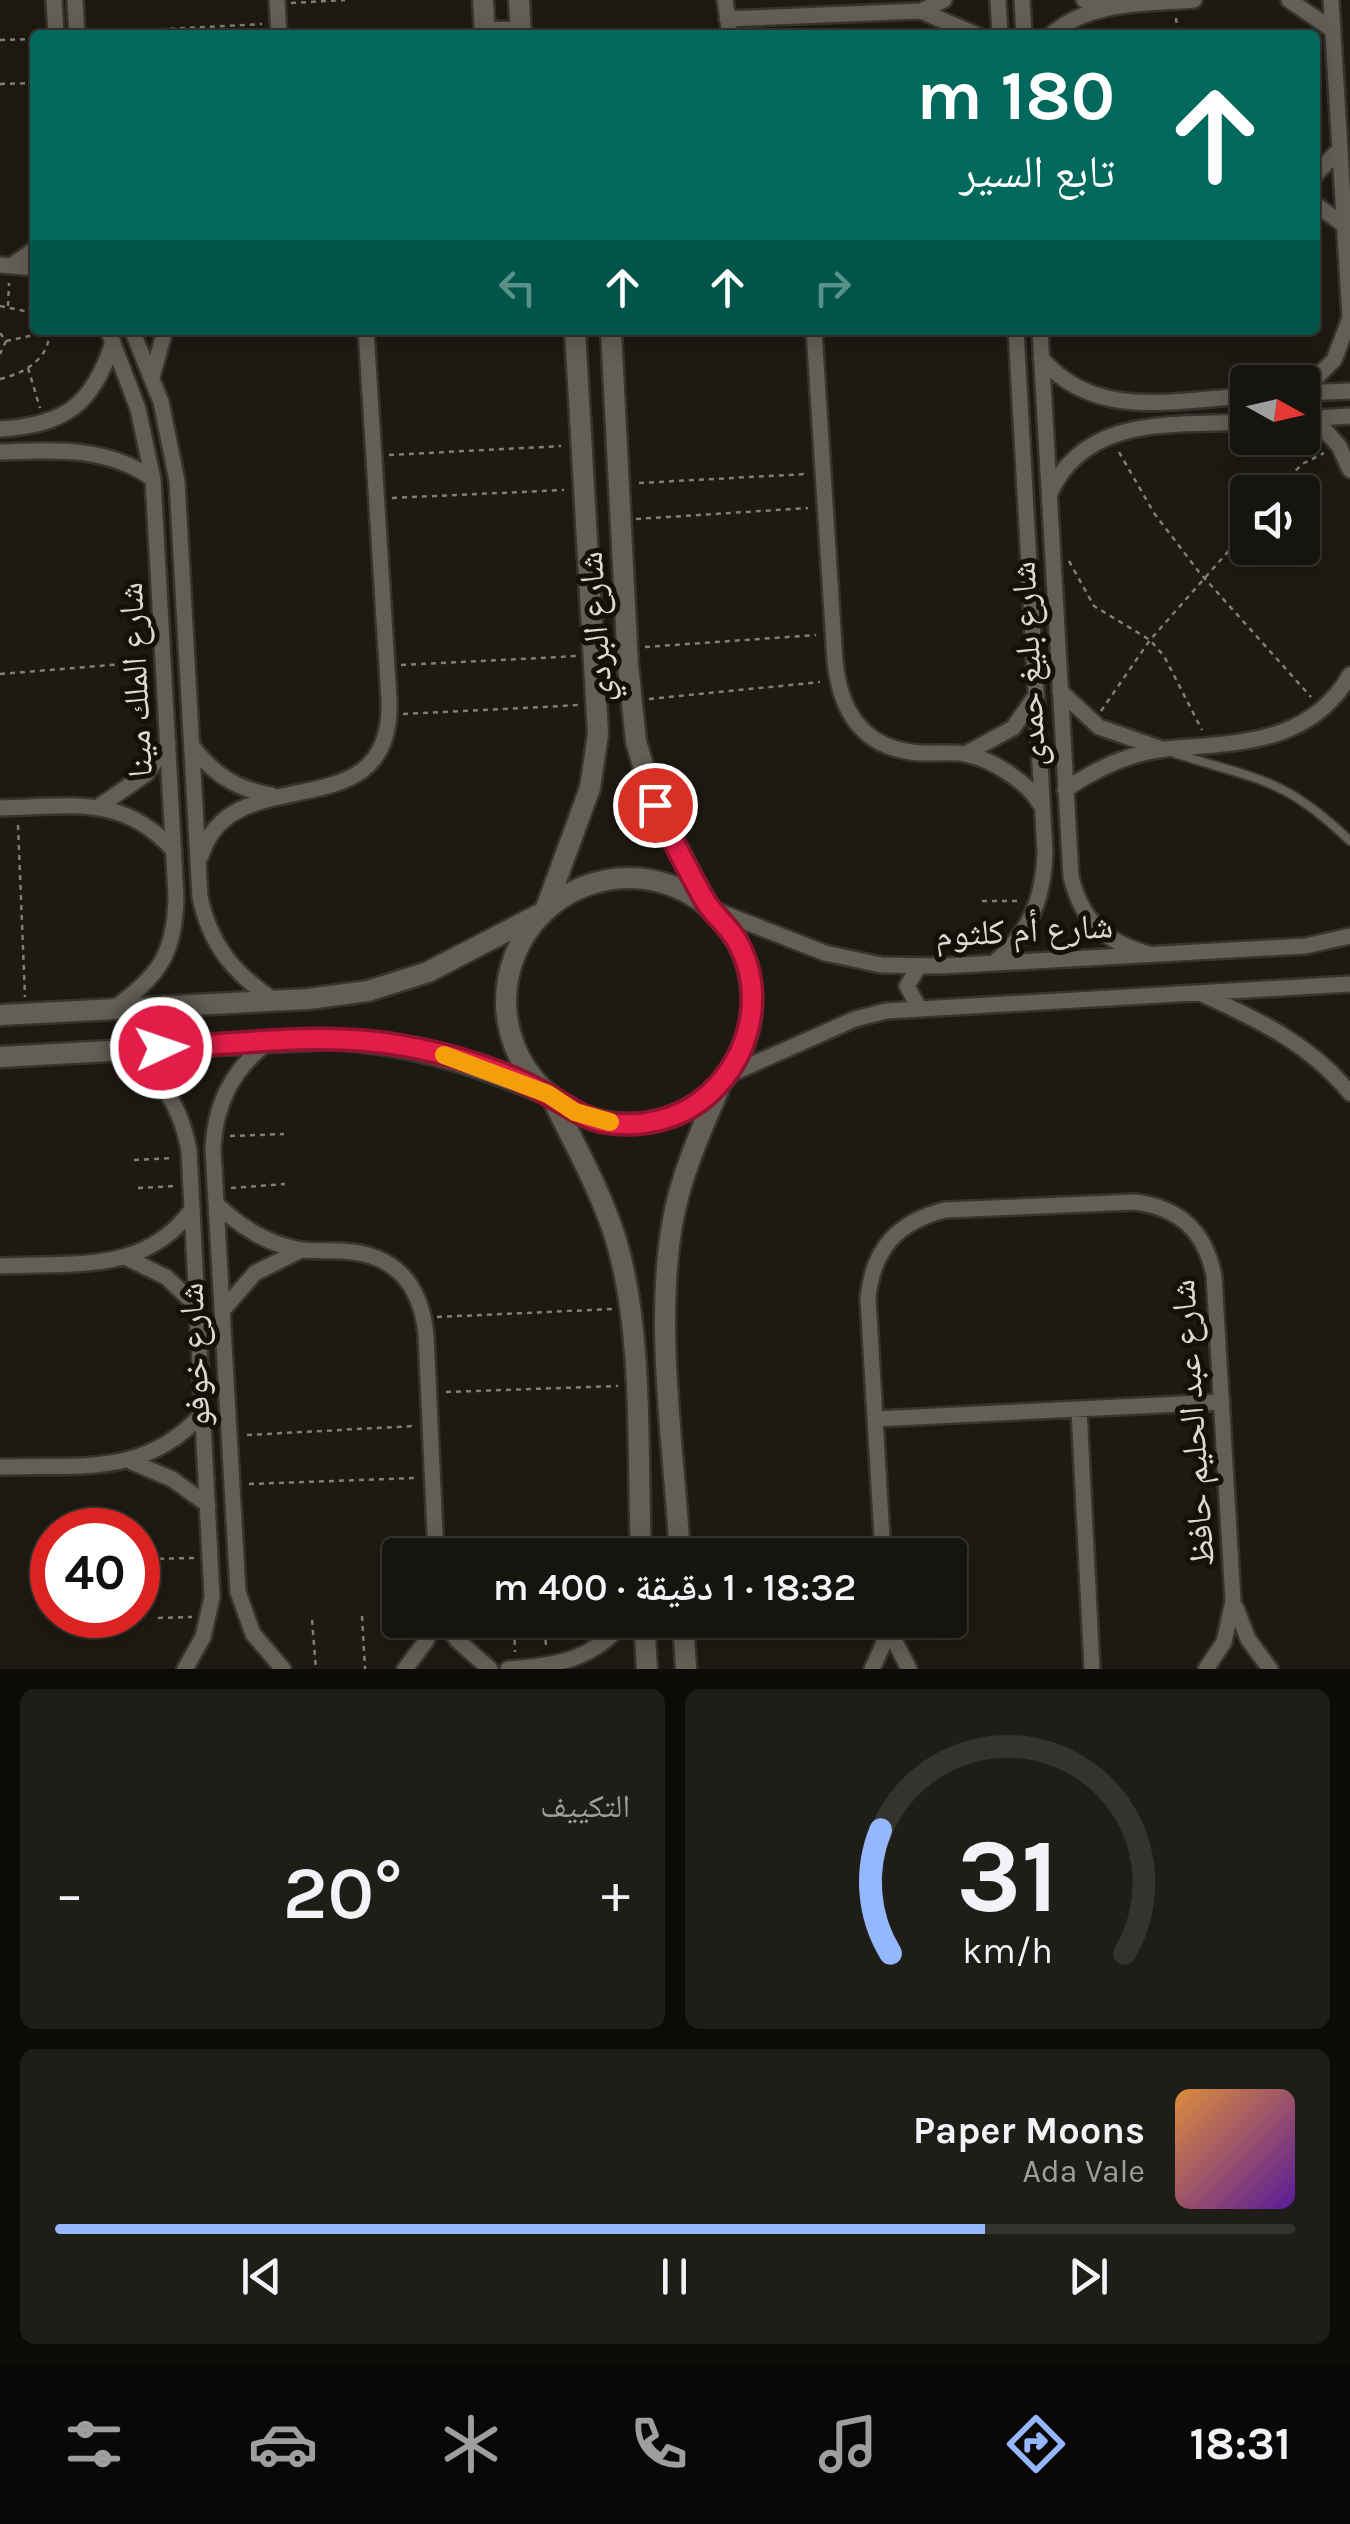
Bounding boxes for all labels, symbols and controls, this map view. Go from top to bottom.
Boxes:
text: 180 m [916,55,1115,137]
icon: ahead [1150,70,1280,200]
text: تابع السير [959,146,1115,198]
icon: left [490,260,545,315]
icon: ahead [595,260,650,315]
icon: ahead [700,260,755,315]
icon: right [805,260,860,315]
north arrow [1230,365,1320,455]
map controls [1230,365,1320,565]
button: sound [1230,475,1320,565]
street label: شارع البردي [570,550,628,704]
street label: شارع بليغ حمدى [1003,560,1055,768]
street label: شارع الملك مينا [110,581,162,779]
pin [613,763,698,848]
icon: arrive [628,778,683,833]
street label: شارع أم كلثوم [934,905,1114,958]
position arrow [109,996,213,1100]
street label: شارع عبد الحليم حافظ [1162,1278,1225,1568]
street label: شارع خوفو [170,1282,220,1428]
speed limit sign: 40 [30,1508,160,1638]
text: 18:32 · 1 دقيقة · 400 m [493,1565,856,1610]
text: التكييف [540,1788,630,1825]
text: 31 [957,1816,1058,1937]
text: 20° [283,1849,402,1937]
text: − [55,1862,84,1926]
text: + [601,1862,630,1926]
text: km/h [962,1930,1053,1972]
text: Paper Moons [913,2108,1145,2153]
text: Ada Vale [1022,2153,1145,2190]
icon: previous [234,2249,289,2304]
icon: pause [647,2249,702,2304]
icon: next [1061,2249,1116,2304]
icon: filters [59,2409,129,2479]
icon: car [248,2409,318,2479]
icon: climate [436,2409,506,2479]
icon: phone [624,2409,694,2479]
icon: music [813,2409,883,2479]
icon: directions [1001,2409,1071,2479]
text: 18:31 [1190,2418,1291,2470]

